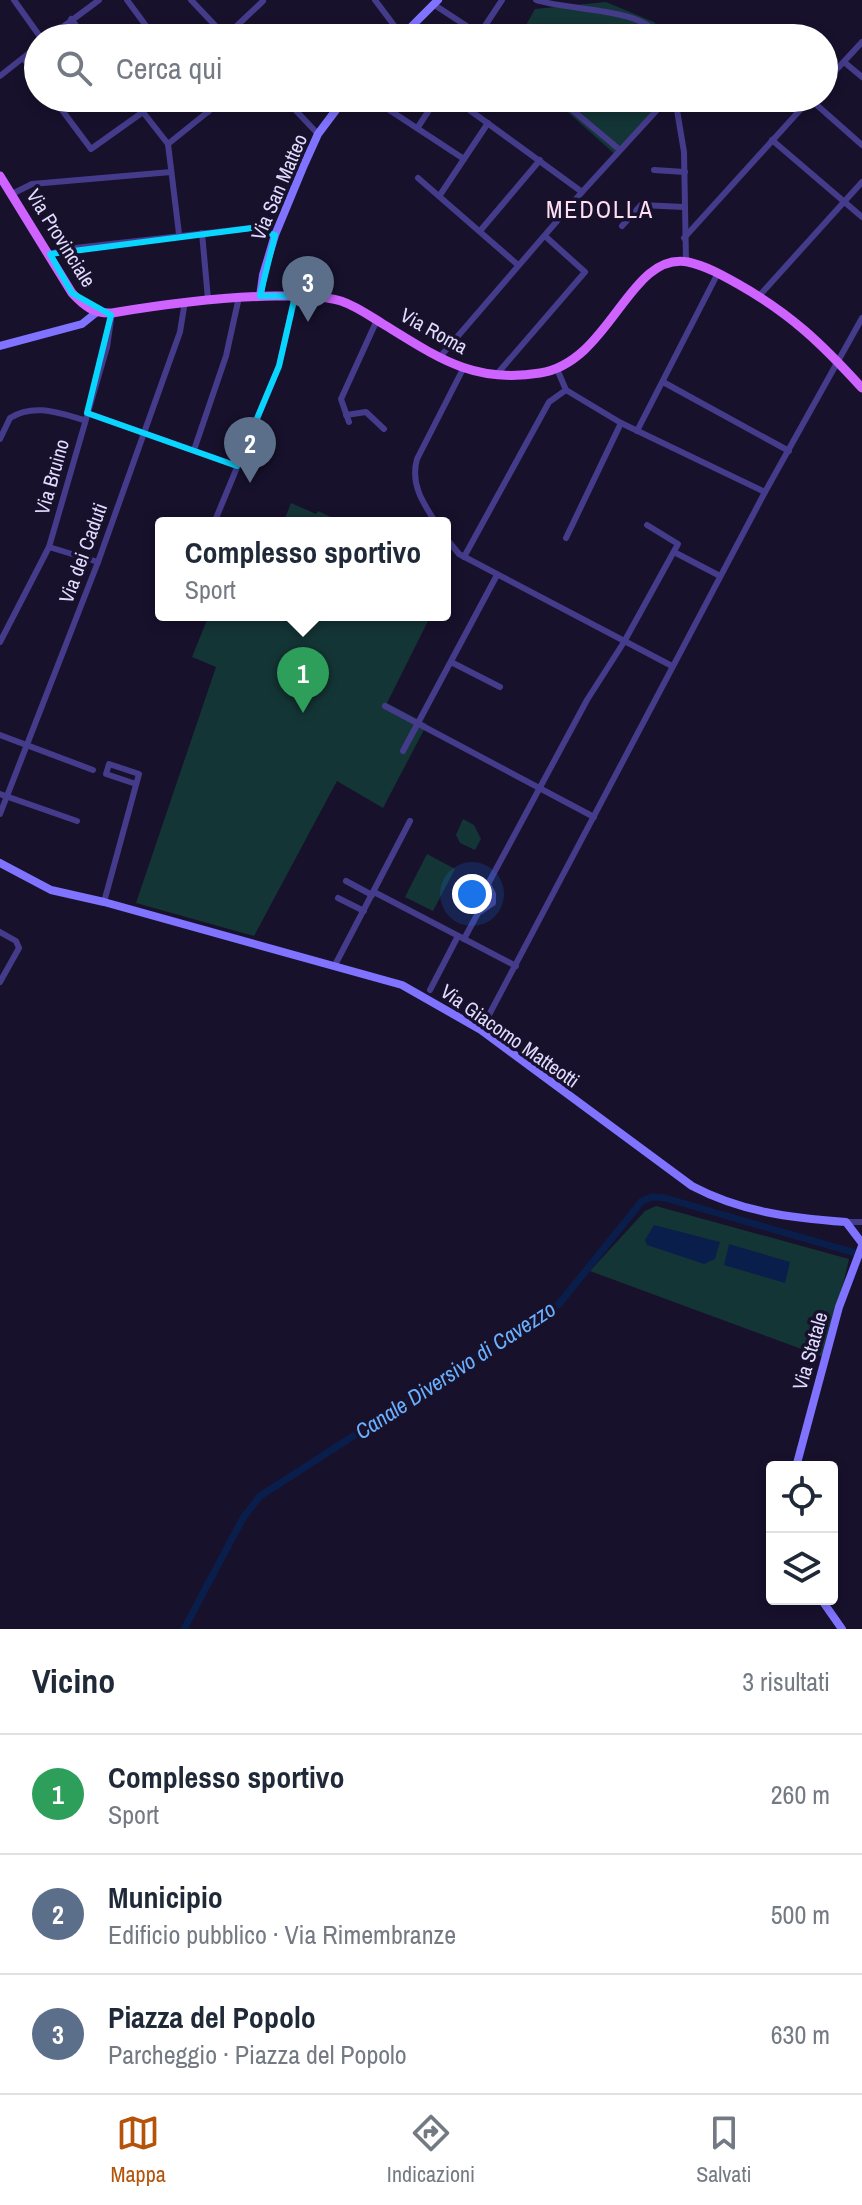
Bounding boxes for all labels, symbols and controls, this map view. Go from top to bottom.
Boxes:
search box [24,24,838,112]
icon: search [52,46,96,90]
text: Cerca qui [116,48,223,88]
street label: Via San Matteo [244,130,313,244]
street label: Via Provinciale [21,184,102,292]
district label: MEDOLLA [546,193,654,225]
pin: 3 [282,256,334,322]
street label: Via Roma [396,301,473,360]
pin: 2 [224,417,276,483]
street label: Via Bruino [28,436,75,518]
street label: Via dei Caduti [52,499,113,607]
popup [155,517,451,621]
text: Complesso sportivo [185,532,421,572]
text: Sport [185,572,236,607]
pin: 1 [277,647,329,713]
your location [452,874,492,914]
street label: Via Giacomo Matteotti [435,978,585,1094]
water label: Canale Diversivo di Cavezzo [349,1294,561,1446]
street label: Via Statale [786,1309,834,1393]
map controls [766,1461,838,1605]
button: locate [766,1461,838,1533]
button: layers [766,1533,838,1605]
text: Vicino [32,1658,115,1704]
text: 3 risultati [742,1664,830,1699]
text: Complesso sportivo [108,1757,345,1797]
text: 1 [52,1777,64,1812]
text: 260 m [771,1777,830,1812]
text: Sport [108,1797,159,1832]
text: Municipio [108,1877,223,1917]
text: 2 [52,1897,64,1932]
text: 500 m [771,1897,830,1932]
text: Edificio pubblico · Via Rimembranze [108,1917,456,1952]
text: Piazza del Popolo [108,1997,316,2037]
text: 3 [52,2017,64,2052]
text: 630 m [771,2017,830,2052]
text: Parcheggio · Piazza del Popolo [108,2037,407,2072]
tab: Mappa [111,2111,166,2189]
tab: Indicazioni [387,2111,475,2189]
tab: Salvati [696,2111,751,2189]

